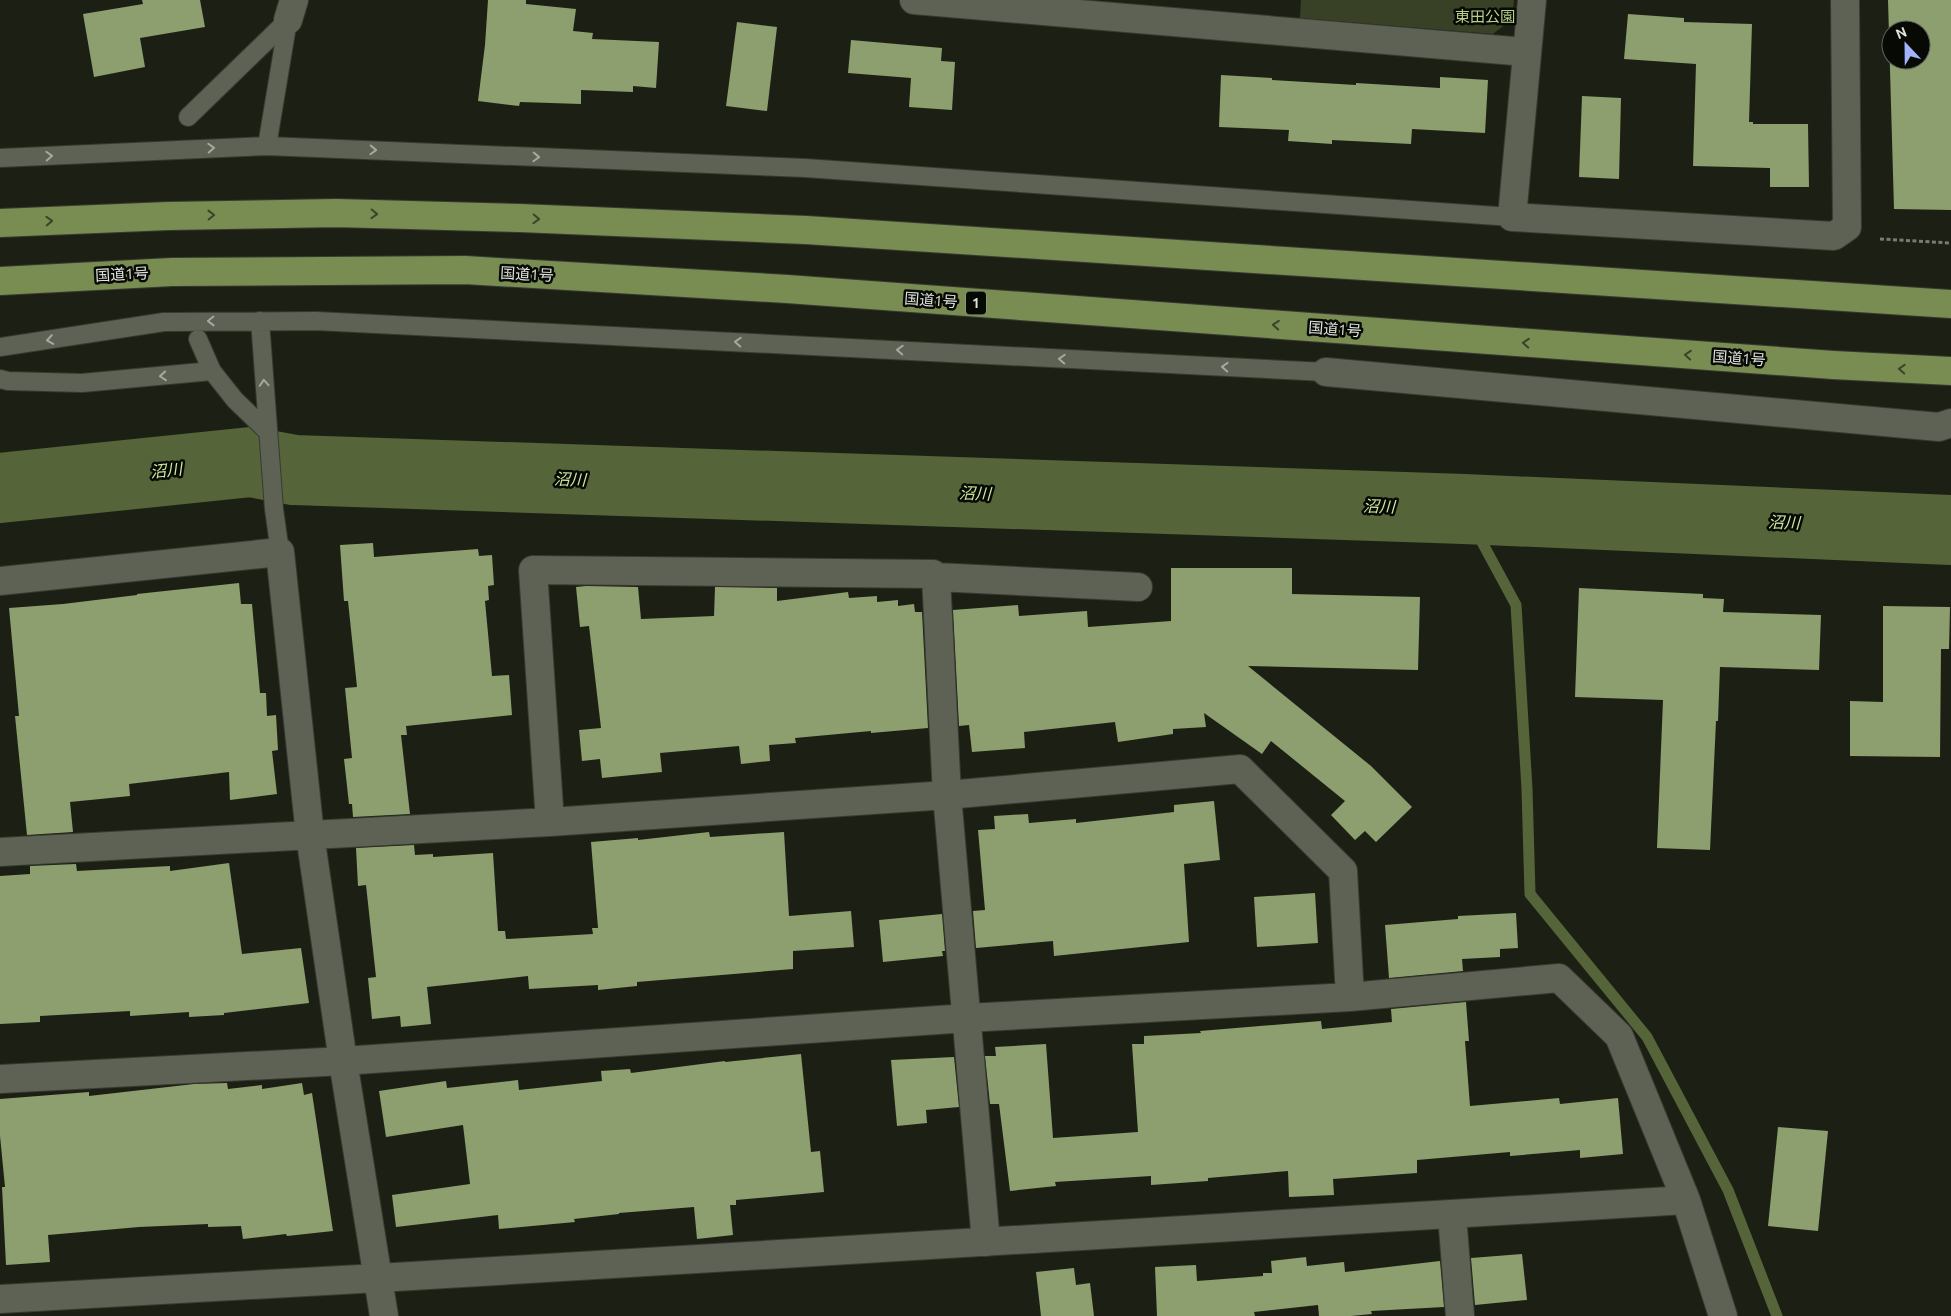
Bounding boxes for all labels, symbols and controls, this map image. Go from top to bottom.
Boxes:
park label: 東田公園 [1455,8,1515,25]
north arrow [1881,20,1931,70]
text: N [1893,24,1909,42]
one-way arrow [207,143,215,154]
one-way arrow [370,145,378,155]
one-way arrow [45,150,53,161]
one-way arrow [532,151,540,162]
one-way arrow [370,209,378,219]
one-way arrow [208,210,215,220]
one-way arrow [532,214,540,224]
one-way arrow [45,215,53,226]
street label: 国道1号 [95,264,149,284]
street label: 国道1号 [500,264,554,284]
street label: 国道1号 [904,290,958,310]
road number: 1 [966,292,986,314]
one-way arrow [207,316,215,327]
street label: 国道1号 [1308,319,1362,339]
one-way arrow [1272,320,1280,331]
one-way arrow [46,334,54,344]
one-way arrow [733,337,741,348]
one-way arrow [1521,338,1529,349]
one-way arrow [896,345,904,356]
street label: 国道1号 [1712,348,1766,368]
one-way arrow [1683,349,1691,360]
one-way arrow [1058,353,1066,364]
one-way arrow [1220,362,1228,372]
one-way arrow [1898,363,1906,374]
one-way arrow [159,370,167,381]
one-way arrow [259,378,270,386]
water label: 沼川 [149,459,185,481]
water label: 沼川 [554,469,588,489]
water label: 沼川 [959,483,993,503]
water label: 沼川 [1363,496,1397,516]
water label: 沼川 [1768,512,1802,532]

